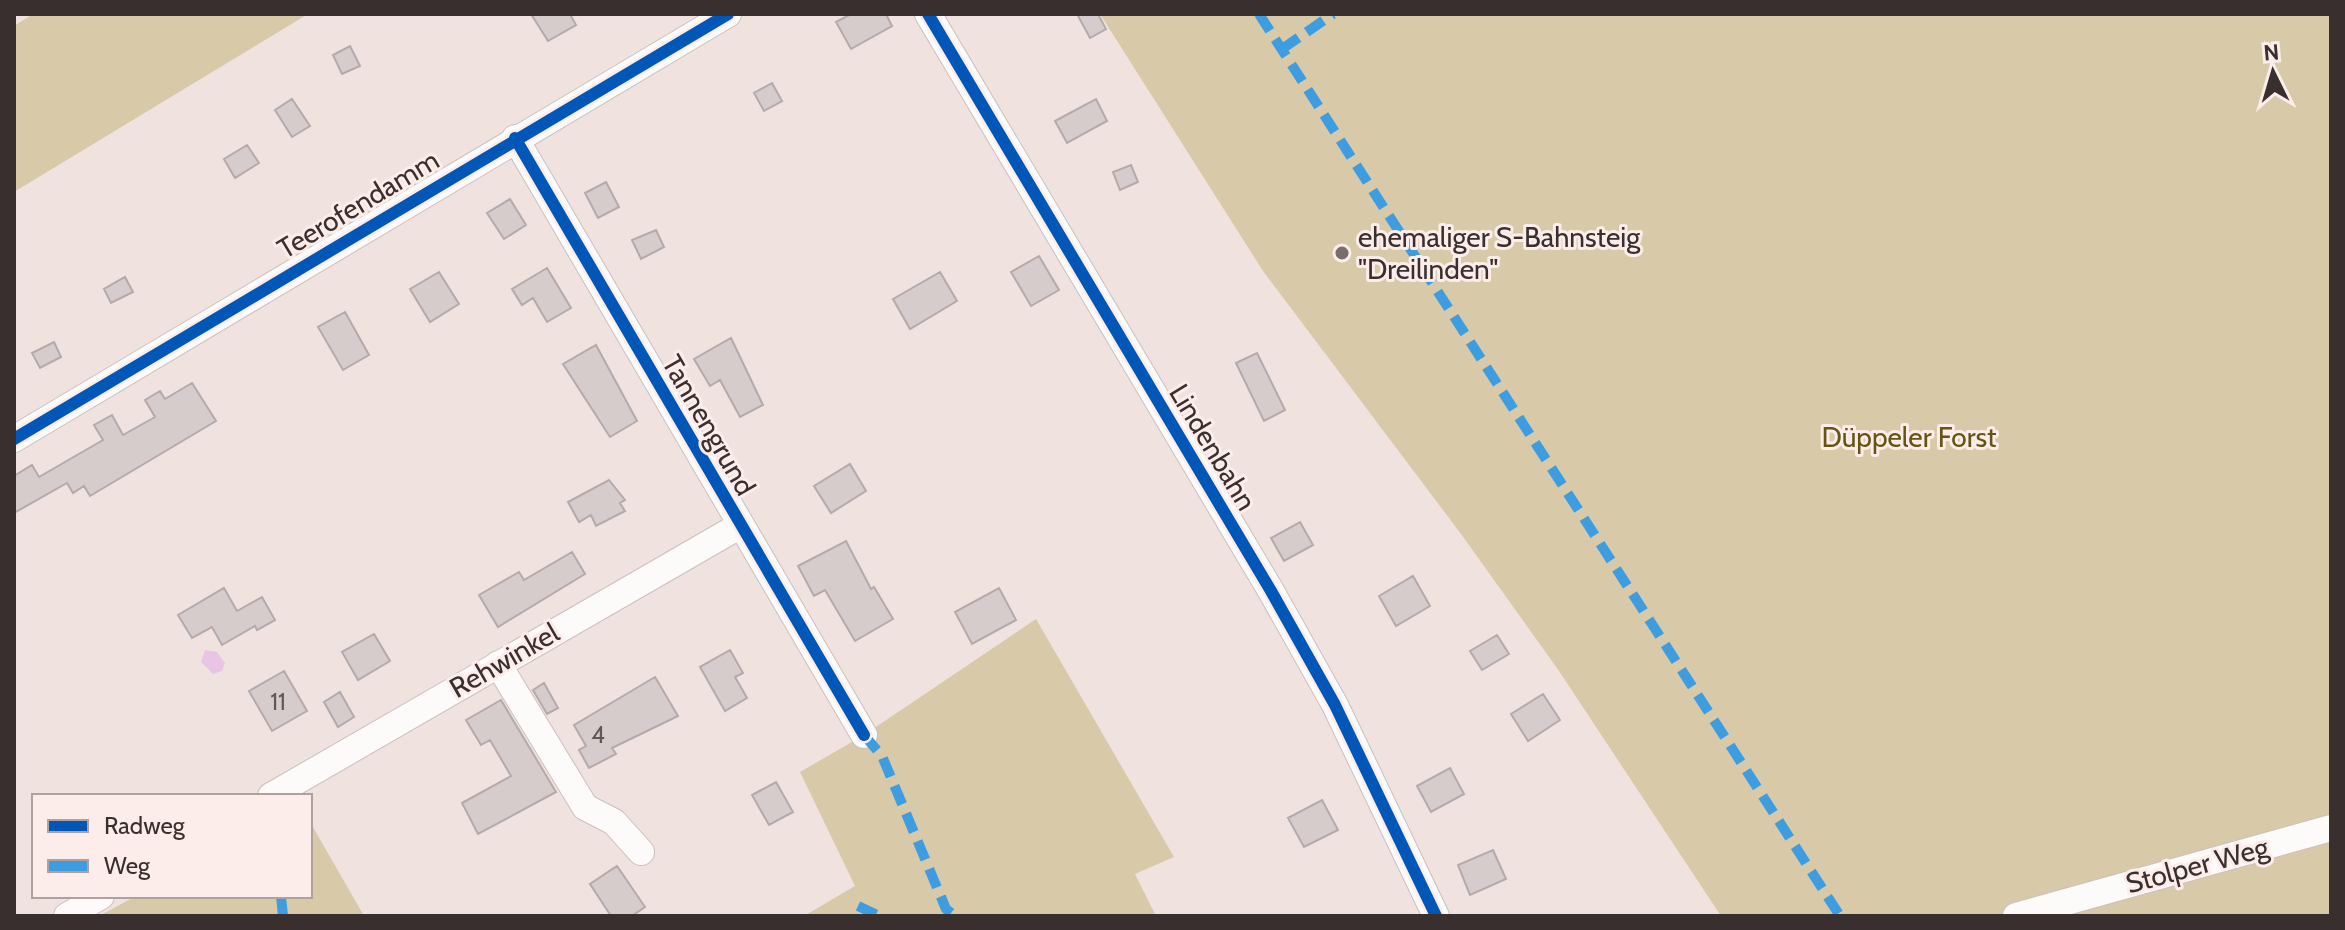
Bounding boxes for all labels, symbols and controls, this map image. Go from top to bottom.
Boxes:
north arrow [2233,32,2313,112]
text: N [2262,38,2280,67]
street label: Teerofendamm [271,143,445,265]
place label: ehemaliger S-Bahnsteig "Dreilinden" [1358,220,1641,286]
marker: ehemaliger S-Bahnsteig "Dreilinden" [1333,244,1351,262]
street label: Tannengrund [655,349,763,501]
street label: Lindenbahn [1162,378,1264,516]
park label: Düppeler Forst [1821,420,1997,454]
street label: Rehwinkel [443,615,565,705]
house number: 11 [270,687,286,716]
house number: 4 [591,720,605,749]
legend [32,794,312,898]
text: Radweg [104,811,186,840]
street label: Stolper Weg [2122,829,2273,900]
text: Weg [104,851,151,880]

